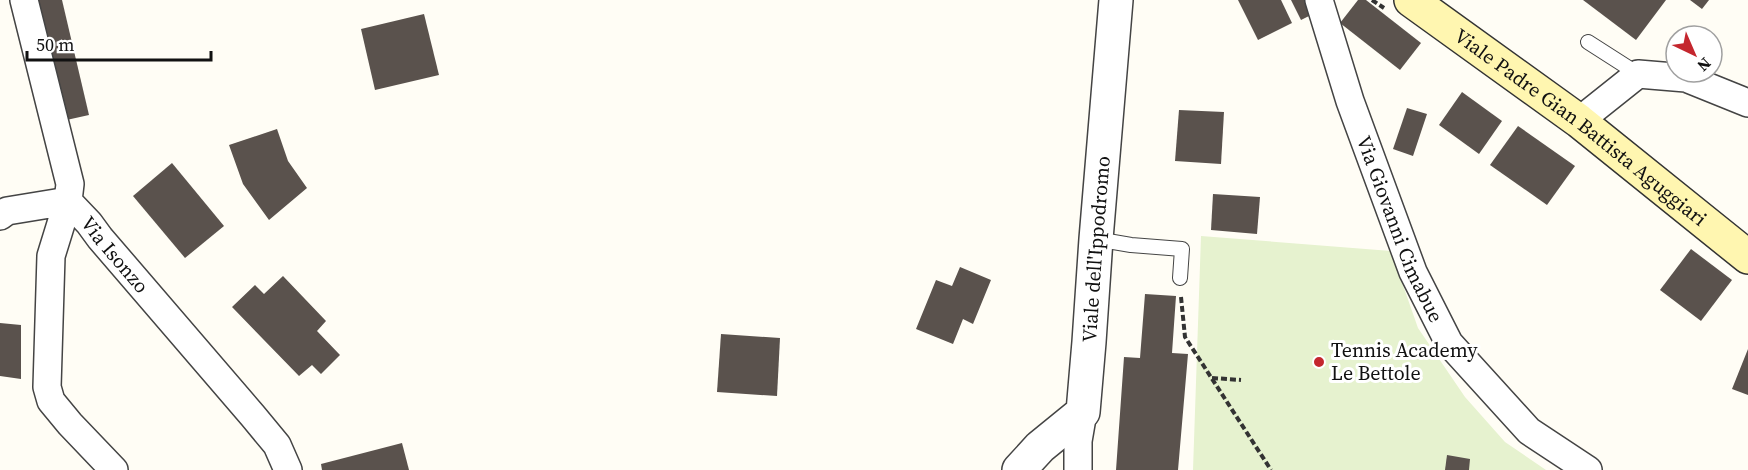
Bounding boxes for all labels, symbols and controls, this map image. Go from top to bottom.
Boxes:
street label: Viale Padre Gian Battista Aguggiari [1449,22,1713,233]
scale bar [27,24,212,62]
north arrow [1664,24,1724,84]
text: 50 m [36,32,74,57]
text: N [1692,53,1716,77]
street label: Via Giovanni Cimabue [1350,132,1450,327]
street label: Viale dell'Ippodromo [1075,155,1117,343]
street label: Via Isonzo [74,210,155,299]
place label: Tennis Academy Le Bettole [1331,336,1478,387]
marker: Tennis Academy Le Bettole [1312,355,1326,369]

